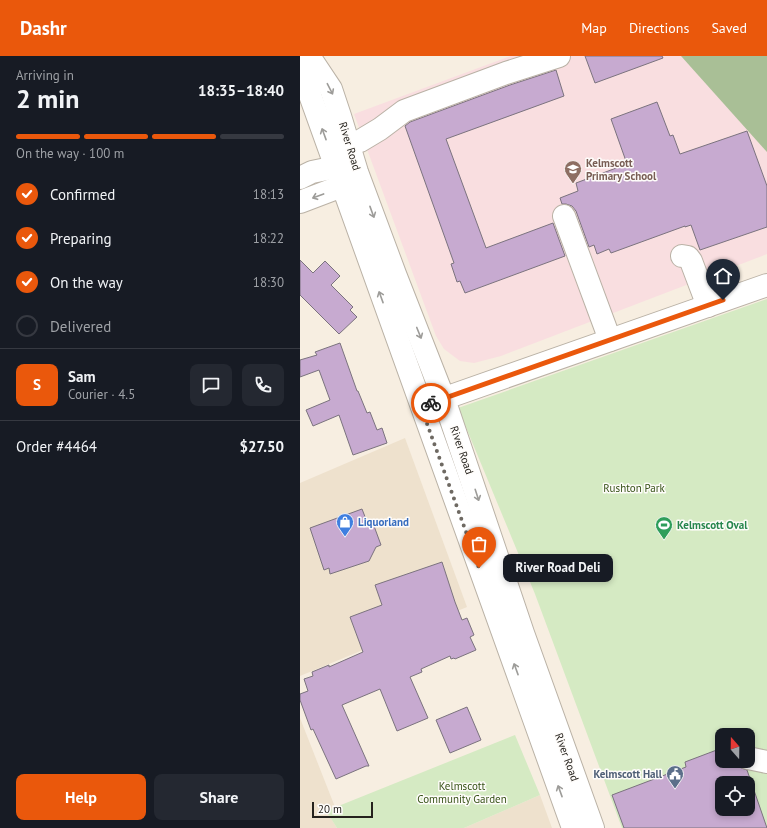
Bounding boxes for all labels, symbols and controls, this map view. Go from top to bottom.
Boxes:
text: Dashr [20,16,67,40]
text: Map [581,19,607,37]
text: Directions [629,19,689,37]
text: Saved [711,19,747,37]
text: Arriving in [16,67,74,84]
text: 18:35–18:40 [198,81,284,100]
text: 2 min [16,82,79,115]
one-way arrow [327,83,334,95]
street label: River Road [336,120,364,172]
one-way arrow [319,129,327,141]
text: On the way · 100 m [16,145,124,162]
place label: Kelmscott Primary School [586,156,657,183]
school or university icon: Kelmscott Primary School [563,159,583,184]
icon: check [16,183,38,205]
text: Confirmed [50,185,115,204]
text: 18:13 [253,186,284,203]
one-way arrow [312,192,324,200]
one-way arrow [369,205,376,218]
icon: check [16,227,38,249]
text: Preparing [50,229,112,248]
text: 18:22 [253,230,284,247]
pin [706,259,740,300]
icon: home [712,265,734,287]
icon: check [16,271,38,293]
text: On the way [50,273,123,292]
text: 18:30 [253,274,284,291]
one-way arrow [377,291,385,303]
text: Delivered [50,317,111,336]
one-way arrow [415,327,423,339]
button: chat [190,364,232,406]
button: phone [242,364,284,406]
text: Sam [68,367,95,386]
text: S [33,375,41,394]
courier [411,383,451,423]
text: Courier · 4.5 [68,386,135,403]
icon: bike [420,392,442,414]
street label: River Road [447,424,477,476]
text: Order #4464 [16,437,97,456]
text: $27.50 [240,437,284,456]
park label: Rushton Park [603,481,666,495]
one-way arrow [474,488,481,501]
shop icon: Liquorland [335,512,355,537]
place label: Liquorland [358,515,409,529]
sports icon: Kelmscott Oval [654,515,674,540]
place label: Kelmscott Oval [677,518,748,532]
pin [462,527,496,568]
icon: bag [468,533,490,555]
callout: River Road Deli [503,554,613,582]
text: River Road Deli [515,559,601,576]
one-way arrow [511,663,519,675]
north arrow [715,728,755,768]
map controls [715,728,755,816]
street label: River Road [552,731,582,783]
public building icon: Kelmscott Hall [665,764,685,789]
place label: Kelmscott Hall [593,767,663,781]
button: Help [16,774,146,820]
button: Share [154,774,284,820]
button: locate [715,776,755,816]
park label: Kelmscott Community Garden [417,779,507,806]
one-way arrow [556,785,563,798]
scale bar [312,800,373,819]
text: 20 m [318,802,342,816]

